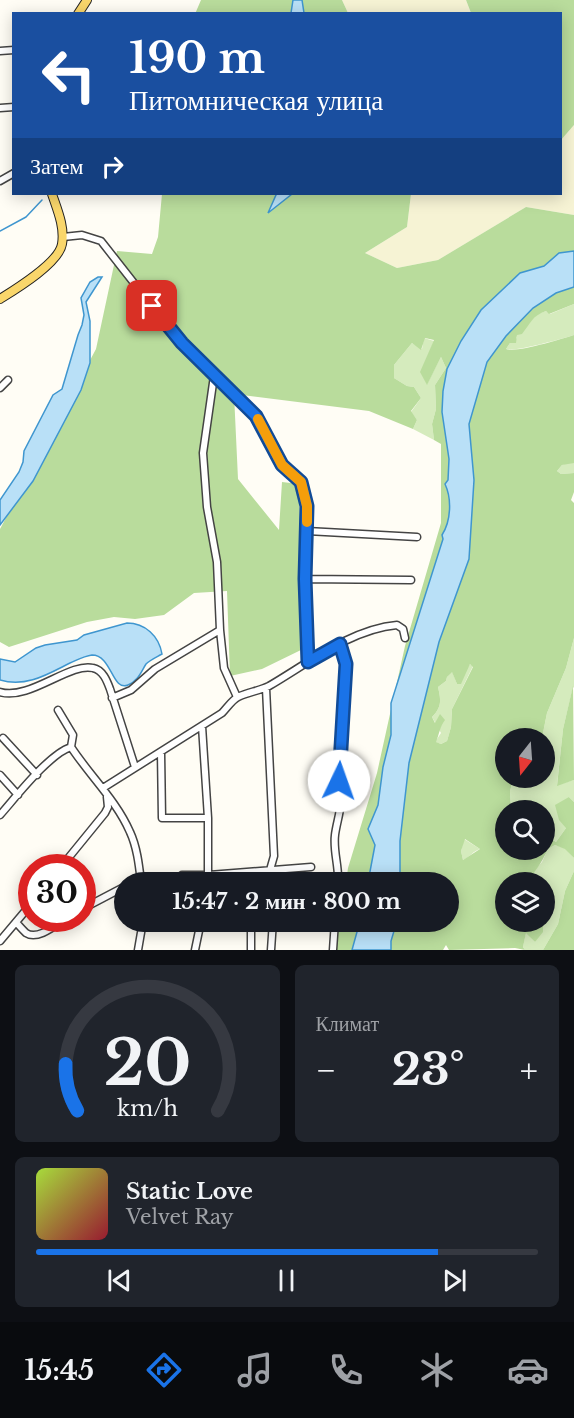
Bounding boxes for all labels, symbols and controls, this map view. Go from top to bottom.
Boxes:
text: 190 m [129,32,265,84]
icon: left [30,36,108,114]
text: Питомническая улица [129,84,383,117]
icon: right [96,150,129,183]
text: Затем [30,153,84,180]
pin [126,280,177,331]
icon: arrive [135,289,168,322]
north arrow [495,728,555,788]
map controls [495,728,555,932]
position arrow [307,749,371,813]
button: search [495,800,555,860]
speed limit sign: 30 [18,854,96,932]
button: layers [495,872,555,932]
text: 15:47 · 2 мин · 800 m [172,888,401,915]
text: Климат [316,1012,379,1036]
text: 20 [103,1024,191,1102]
text: 23° [392,1041,465,1097]
text: − [316,1050,336,1091]
text: + [520,1050,538,1091]
text: km/h [117,1095,178,1122]
text: Static Love [126,1178,253,1205]
text: Velvet Ray [126,1205,234,1229]
icon: previous [103,1264,136,1297]
icon: pause [270,1264,303,1297]
icon: next [438,1264,471,1297]
icon: directions [143,1349,185,1391]
icon: music [234,1349,276,1391]
icon: phone [325,1349,367,1391]
icon: climate [416,1349,458,1391]
icon: car [507,1349,549,1391]
text: 15:45 [25,1354,94,1387]

